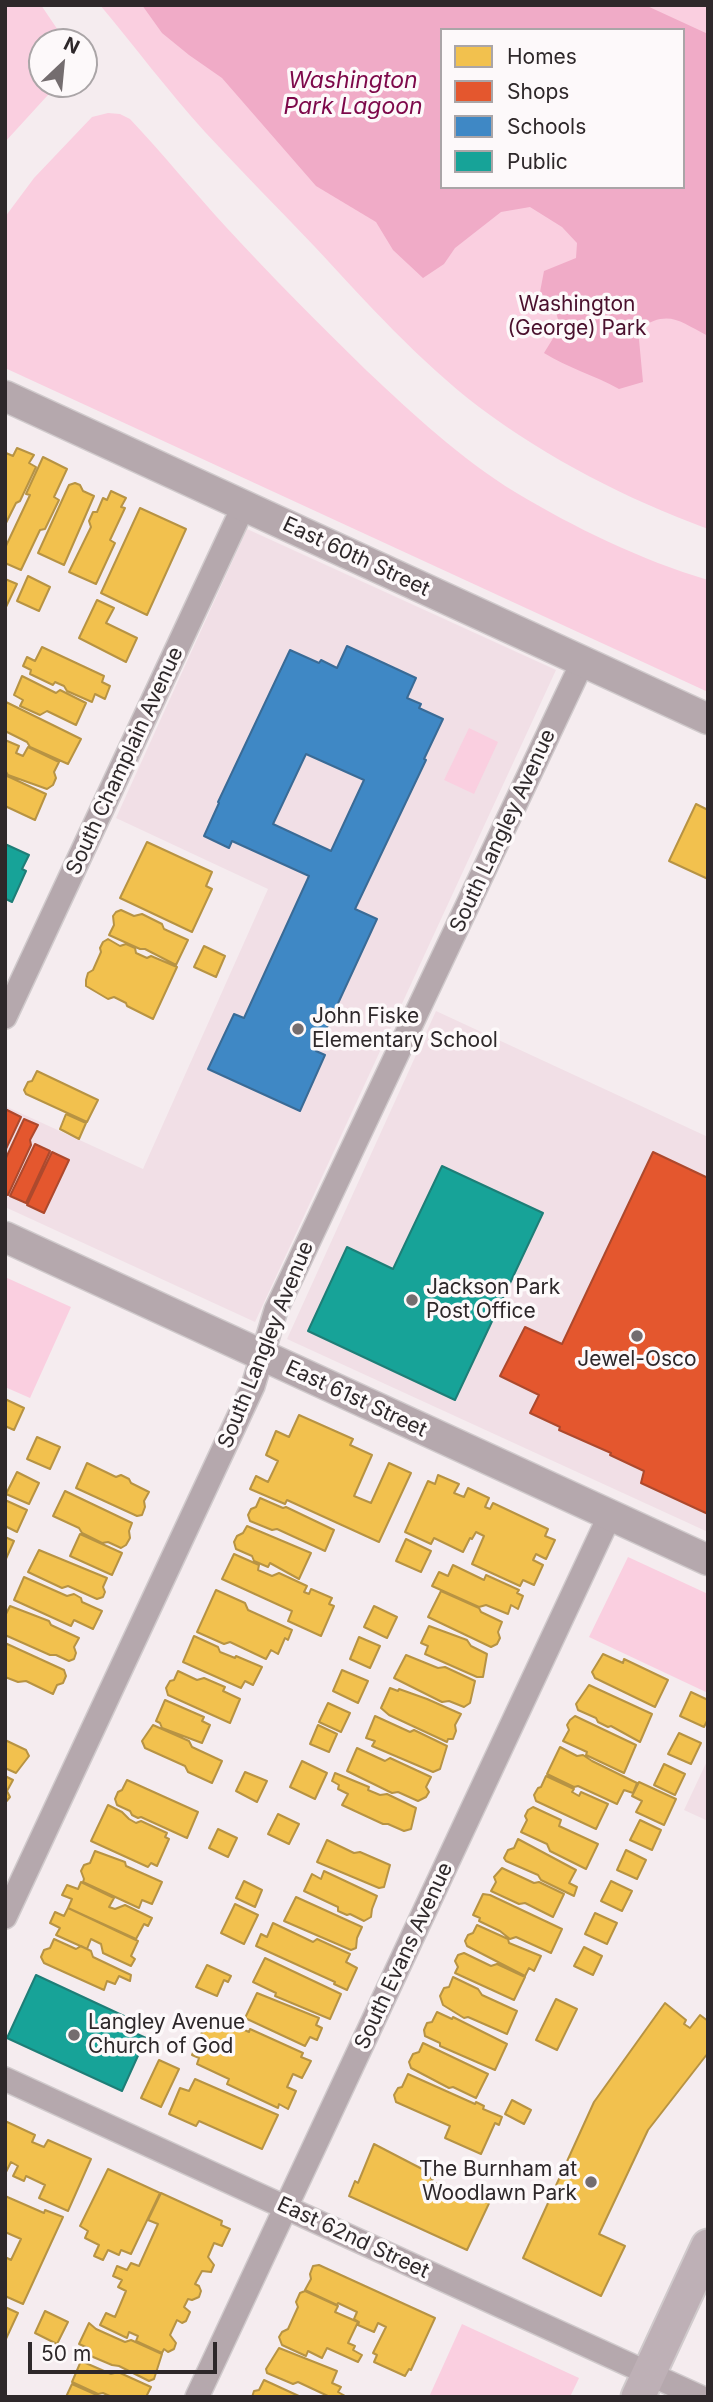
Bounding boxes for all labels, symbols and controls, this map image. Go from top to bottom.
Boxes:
north arrow [28,28,98,98]
legend [440,28,685,189]
text: N [60,32,83,59]
text: Homes [507,44,577,69]
water label: Washington Park Lagoon [283,67,423,121]
text: Shops [507,79,569,104]
text: Schools [507,114,586,139]
text: Public [507,149,568,174]
park label: Washington (George) Park [507,292,647,342]
street label: East 60th Street [278,512,434,602]
street label: South Champlain Avenue [61,643,189,879]
street label: South Langley Avenue [445,726,561,936]
place label: John Fiske Elementary School [312,1004,498,1054]
marker: John Fiske Elementary School [290,1021,306,1037]
street label: South Langley Avenue [213,1238,319,1452]
place label: Jackson Park Post Office [426,1275,560,1325]
marker: Jackson Park Post Office [404,1292,420,1308]
marker: Jewel-Osco [629,1328,645,1344]
place label: Jewel-Osco [577,1347,697,1373]
street label: East 61st Street [281,1355,431,1443]
street label: South Evans Avenue [350,1859,458,2053]
place label: Langley Avenue Church of God [88,2010,245,2060]
marker: Langley Avenue Church of God [66,2027,82,2043]
place label: The Burnham at Woodlawn Park [419,2157,577,2207]
marker: The Burnham at Woodlawn Park [583,2174,599,2190]
street label: East 62nd Street [273,2192,433,2284]
scale bar [32,2328,220,2372]
text: 50 m [41,2341,91,2366]

